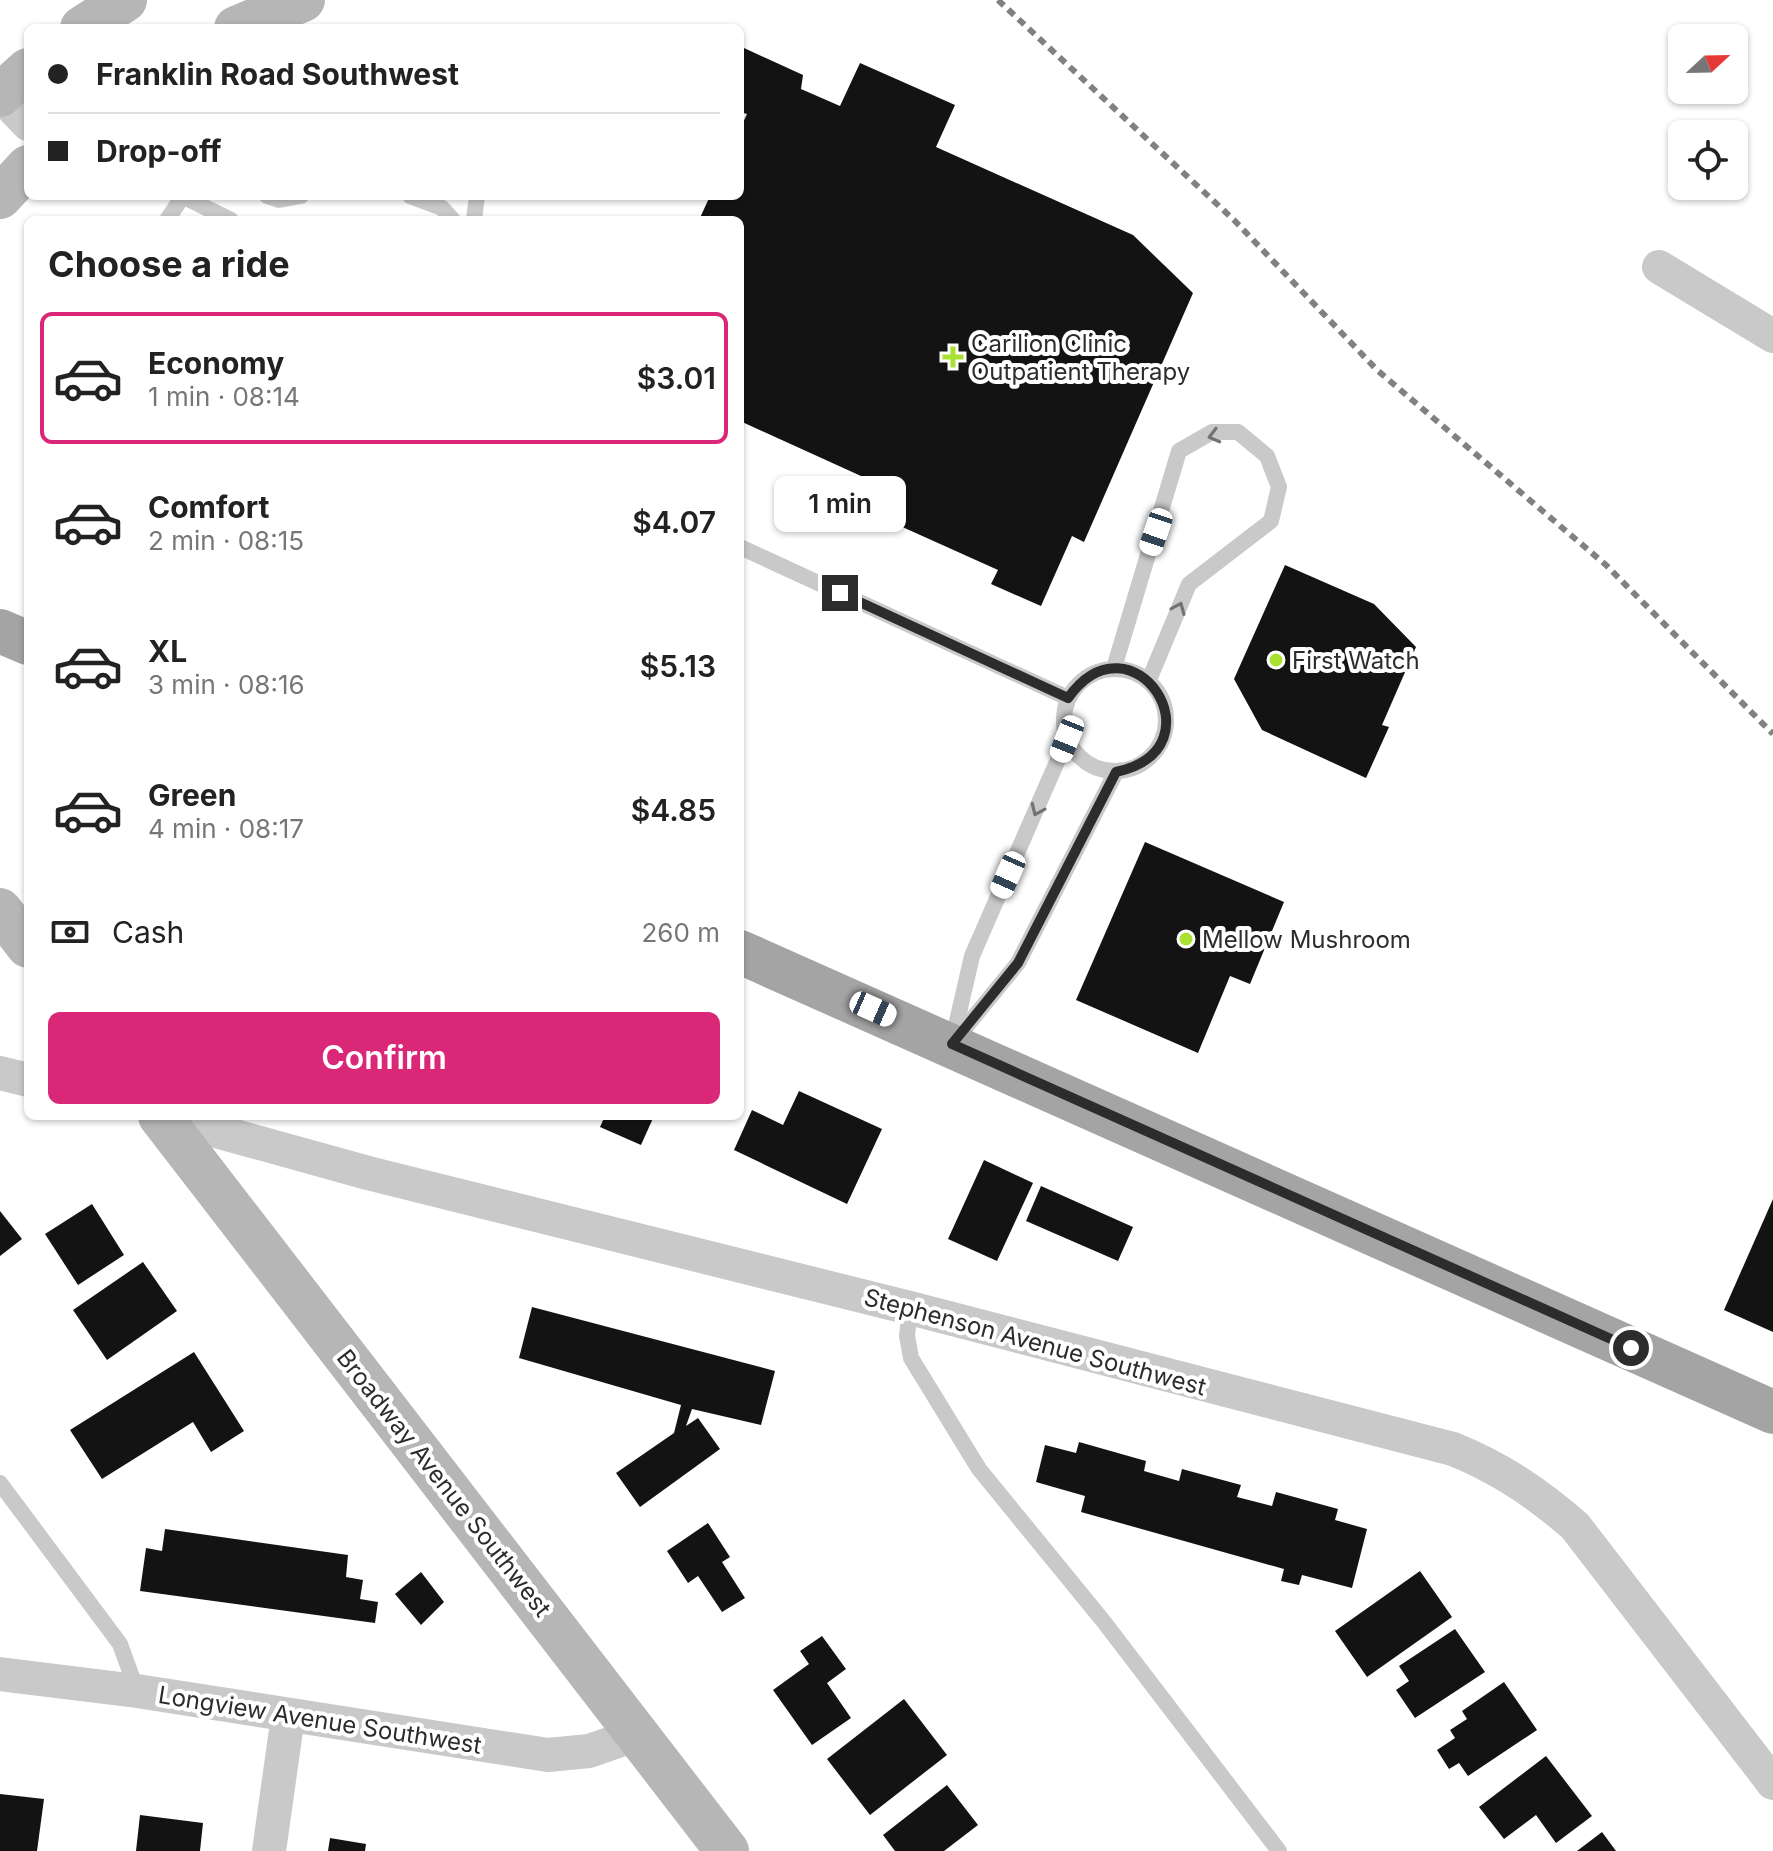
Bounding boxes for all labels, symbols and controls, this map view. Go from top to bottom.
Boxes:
north arrow [1668,24,1748,104]
map controls [1668,24,1748,200]
text: Franklin Road Southwest [96,56,459,92]
button: locate [1668,120,1748,200]
text: Drop-off [96,133,222,169]
text: Choose a ride [48,242,290,286]
place label: Carilion Clinic Outpatient Therapy [971,329,1190,386]
icon: car [52,342,124,414]
text: Economy [148,345,284,381]
marker: Carilion Clinic Outpatient Therapy [942,346,964,368]
text: $3.01 [637,360,716,396]
text: 1 min · 08:14 [148,381,300,412]
one-way arrow [1208,426,1221,443]
callout: 1 min [774,477,906,533]
icon: car [52,486,124,558]
text: 1 min [808,488,872,519]
text: Comfort [148,489,269,525]
text: $4.07 [632,504,716,540]
car [1137,505,1175,559]
text: 2 min · 08:15 [148,525,304,556]
route end [822,575,858,611]
one-way arrow [1170,602,1186,616]
icon: car [52,630,124,702]
text: XL [148,633,187,669]
place label: First Watch [1292,646,1420,675]
text: $5.13 [640,648,716,684]
marker: First Watch [1267,651,1285,669]
text: 3 min · 08:16 [148,669,305,700]
car [1047,712,1087,766]
icon: car [52,774,124,846]
text: Green [148,777,236,813]
text: $4.85 [631,792,716,828]
one-way arrow [1031,802,1047,817]
text: 4 min · 08:17 [148,813,304,844]
car [987,848,1029,902]
icon: cash [48,910,92,954]
text: Cash [112,914,184,950]
text: 260 m [642,917,720,948]
place label: Mellow Mushroom [1202,925,1411,954]
marker: Mellow Mushroom [1177,930,1195,948]
car [846,988,900,1030]
button: Confirm [48,1012,720,1104]
street label: Stephenson Avenue Southwest [861,1282,1209,1402]
route start [1613,1330,1649,1366]
street label: Broadway Avenue Southwest [331,1344,557,1622]
street label: Longview Avenue Southwest [156,1680,484,1760]

